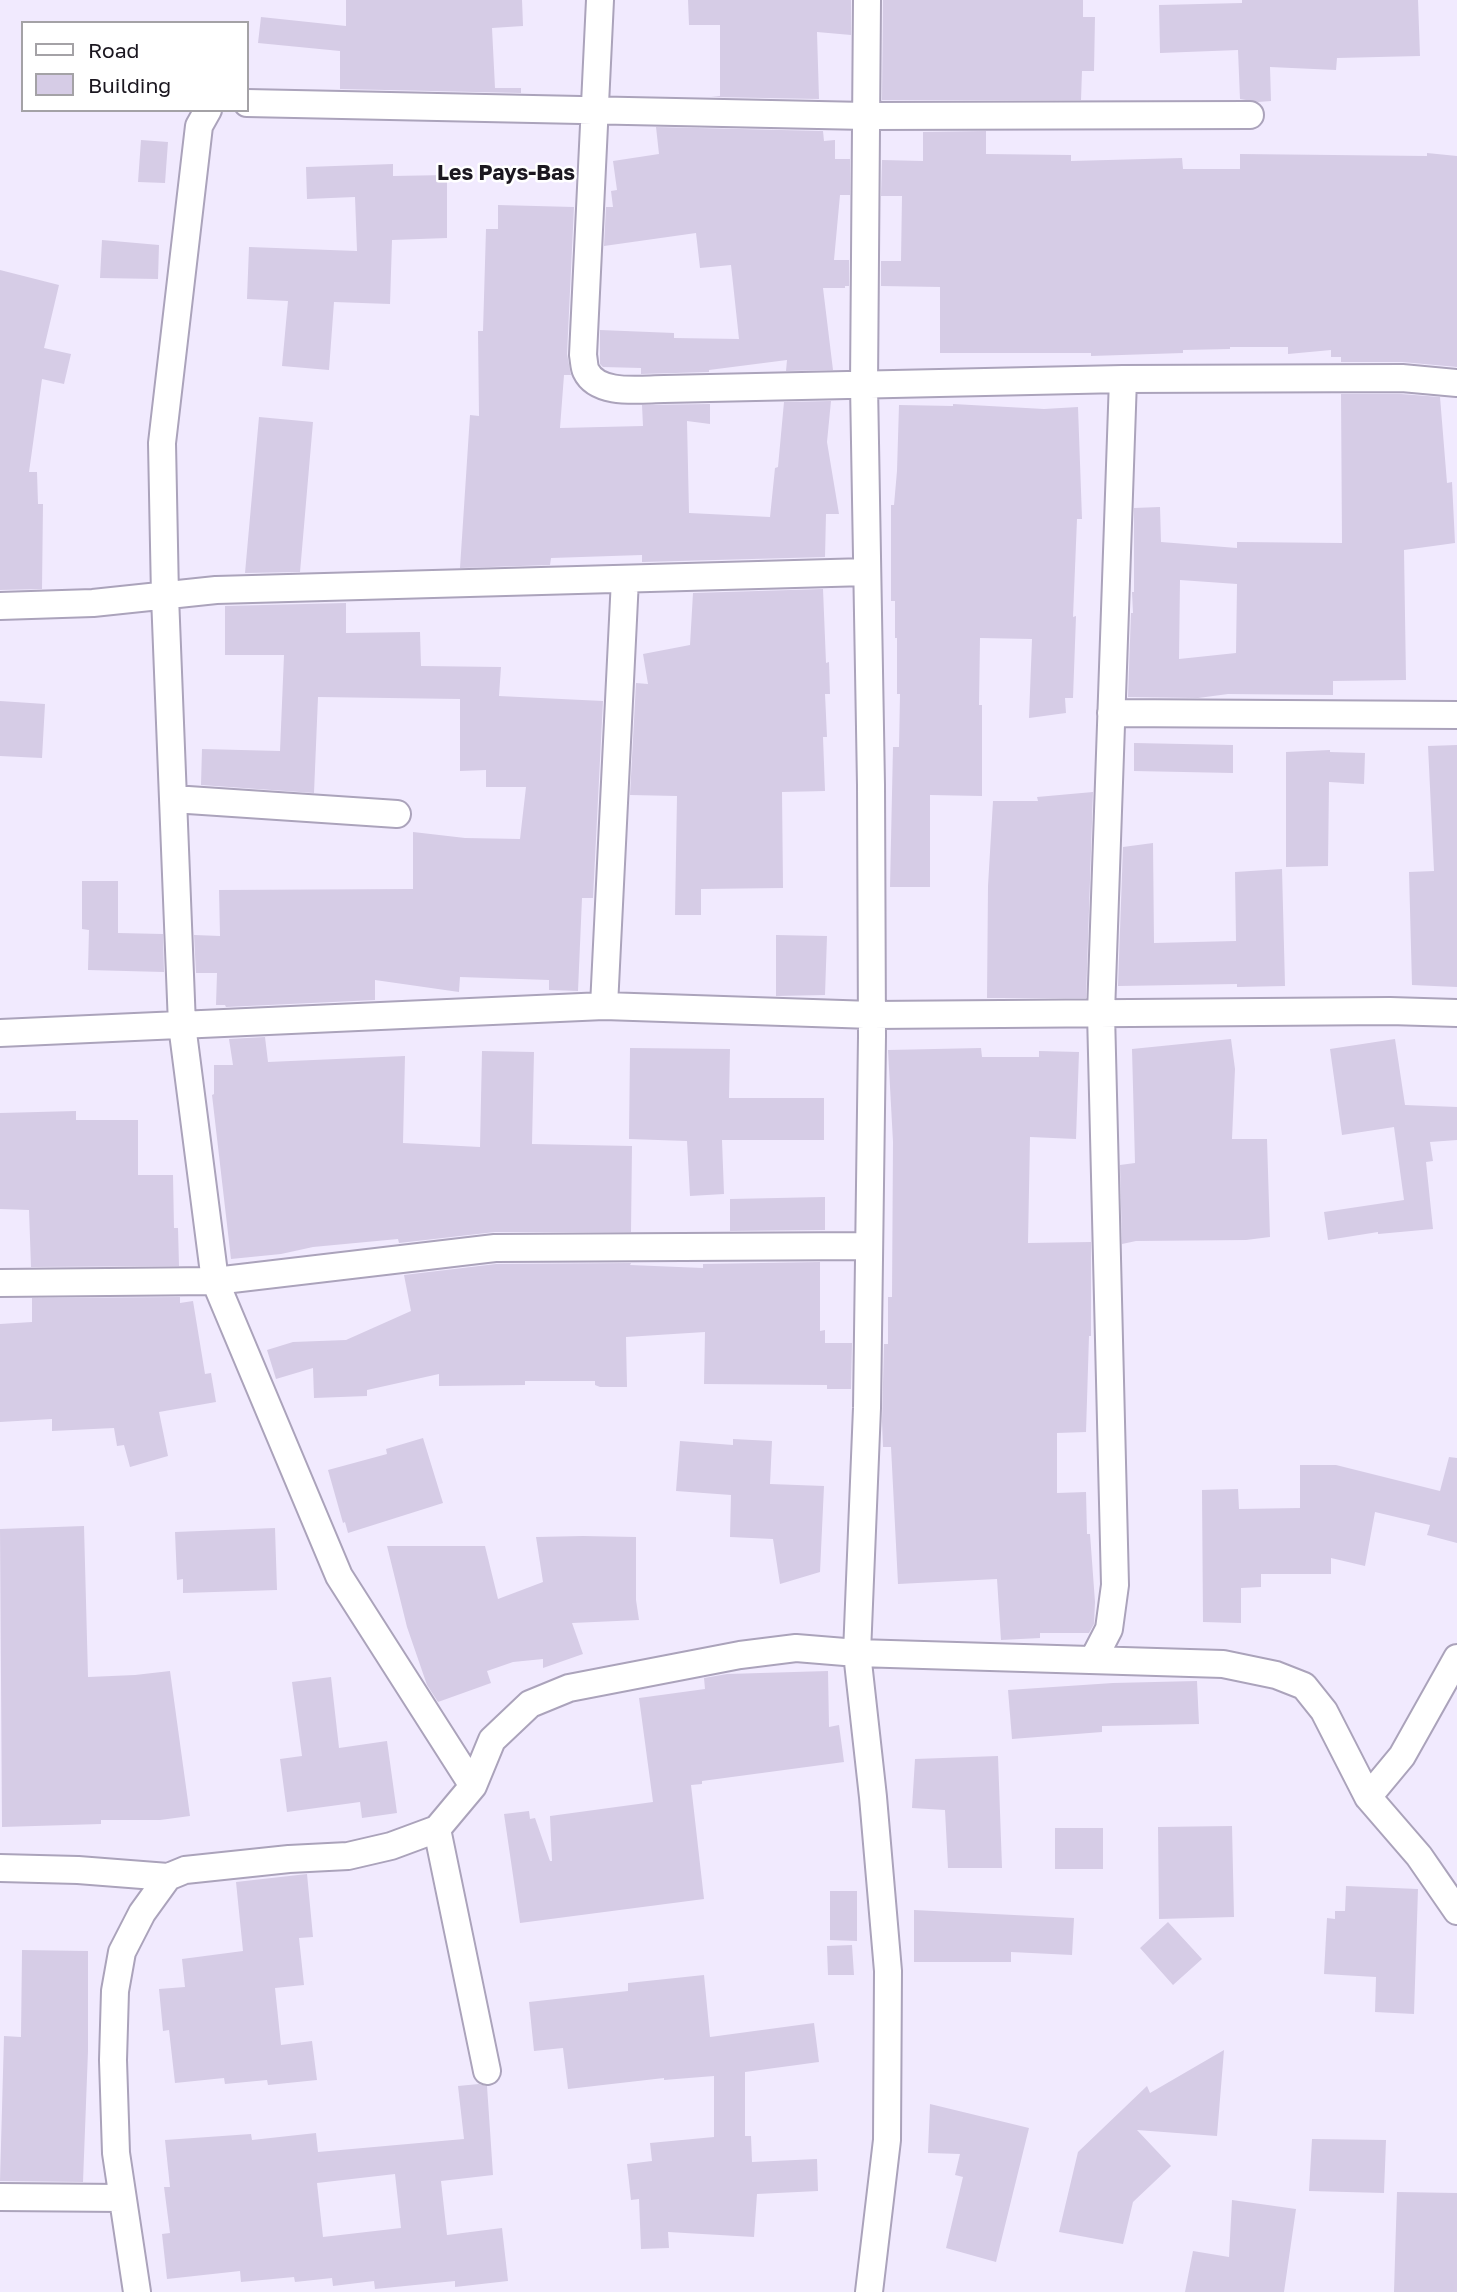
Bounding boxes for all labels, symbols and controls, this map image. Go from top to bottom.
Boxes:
legend [21,21,248,112]
text: Road [88,37,139,63]
text: Building [88,72,171,98]
district label: Les Pays-Bas [437,160,575,186]

